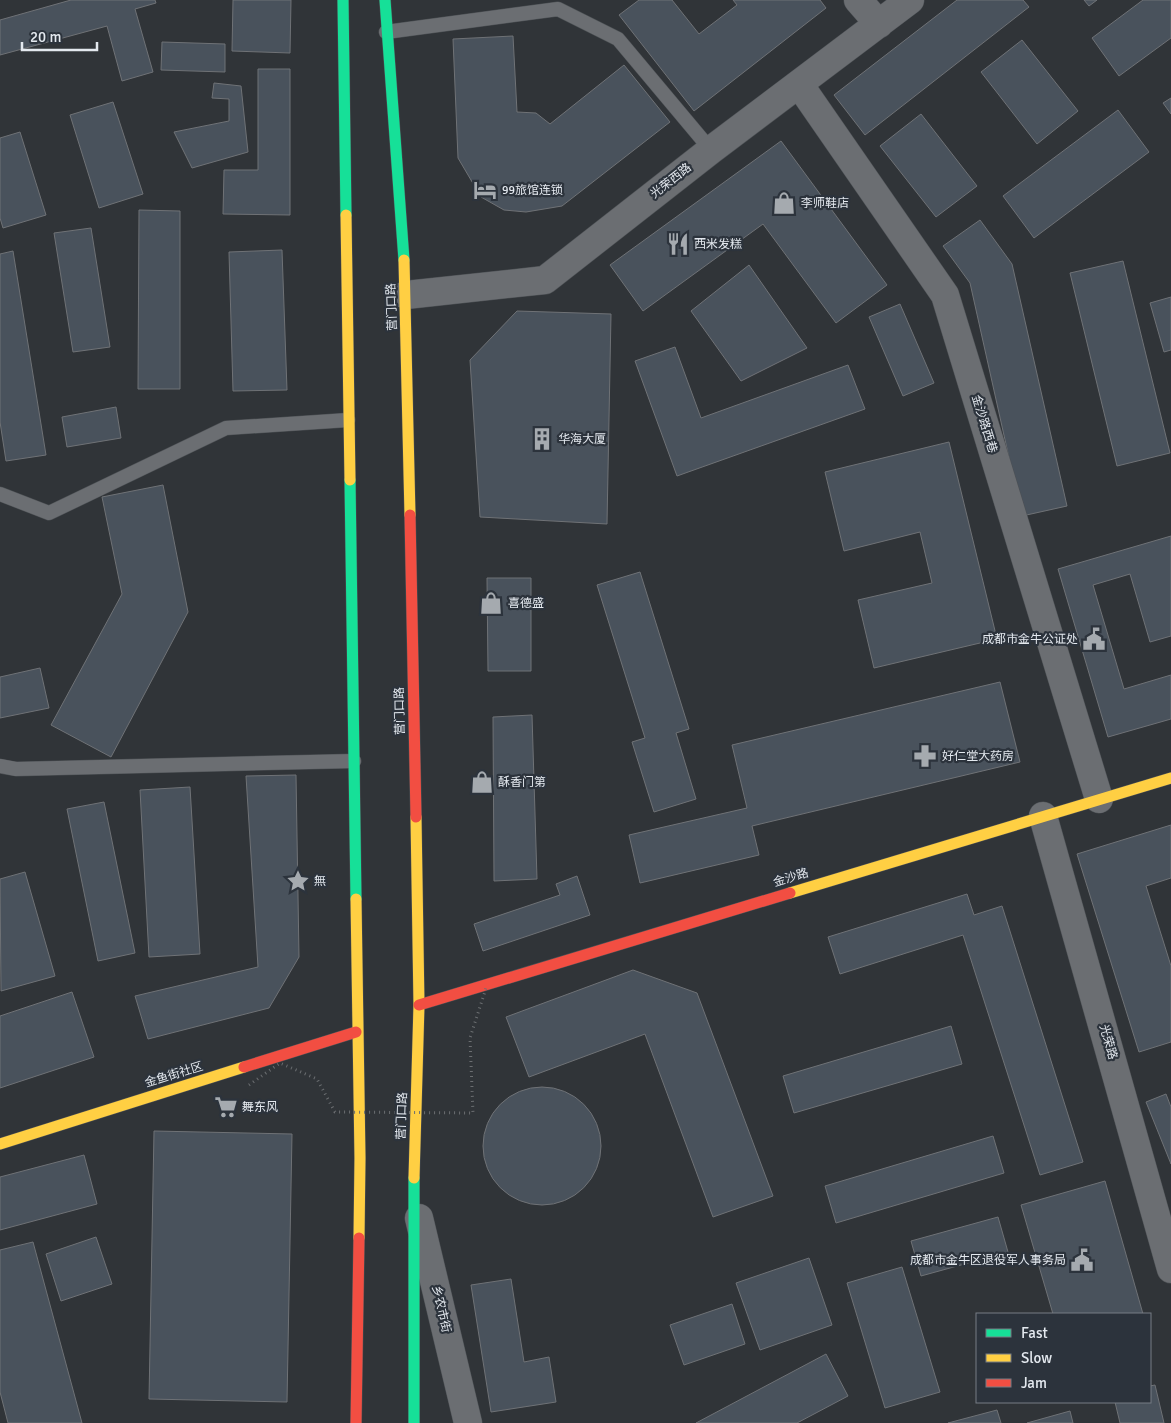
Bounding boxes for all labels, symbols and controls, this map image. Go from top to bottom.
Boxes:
scale bar [22,20,98,52]
text: 20 m [30,28,61,46]
street label: 光荣西路 [647,160,695,202]
hotel icon: 99旅馆连锁 [472,177,498,203]
place label: 99旅馆连锁 [502,183,563,198]
shop icon: 李师鞋店 [771,190,797,216]
place label: 李师鞋店 [801,196,849,211]
restaurant icon: 西米发糕 [665,231,691,257]
place label: 西米发糕 [694,237,742,252]
street label: 营门口路 [384,283,400,331]
street label: 金沙路西巷 [968,393,1000,455]
building icon: 华海大厦 [529,426,555,452]
place label: 华海大厦 [558,432,606,447]
shop icon: 喜德盛 [478,590,504,616]
place label: 喜德盛 [508,596,544,611]
public building icon: 成都市金牛公证处 [1081,626,1107,652]
place label: 成都市金牛公证处 [982,632,1078,647]
street label: 营门口路 [392,687,408,735]
pharmacy icon: 好仁堂大药房 [912,743,938,769]
place label: 好仁堂大药房 [942,749,1014,764]
shop icon: 酥香门第 [469,769,495,795]
place label: 酥香门第 [498,775,546,790]
street label: 金沙路 [772,866,810,890]
place icon: 無 [285,868,311,894]
place label: 無 [314,874,326,889]
street label: 光荣路 [1096,1023,1120,1061]
street label: 金鱼街社区 [143,1059,205,1091]
street label: 营门口路 [394,1092,410,1140]
supermarket icon: 舞东风 [213,1094,239,1120]
place label: 舞东风 [242,1100,278,1115]
public building icon: 成都市金牛区退役军人事务局 [1069,1247,1095,1273]
place label: 成都市金牛区退役军人事务局 [910,1253,1066,1268]
street label: 乡农市街 [428,1284,454,1334]
legend [976,1313,1151,1403]
text: Fast [1021,1324,1048,1342]
text: Slow [1021,1349,1052,1367]
text: Jam [1021,1374,1047,1392]

